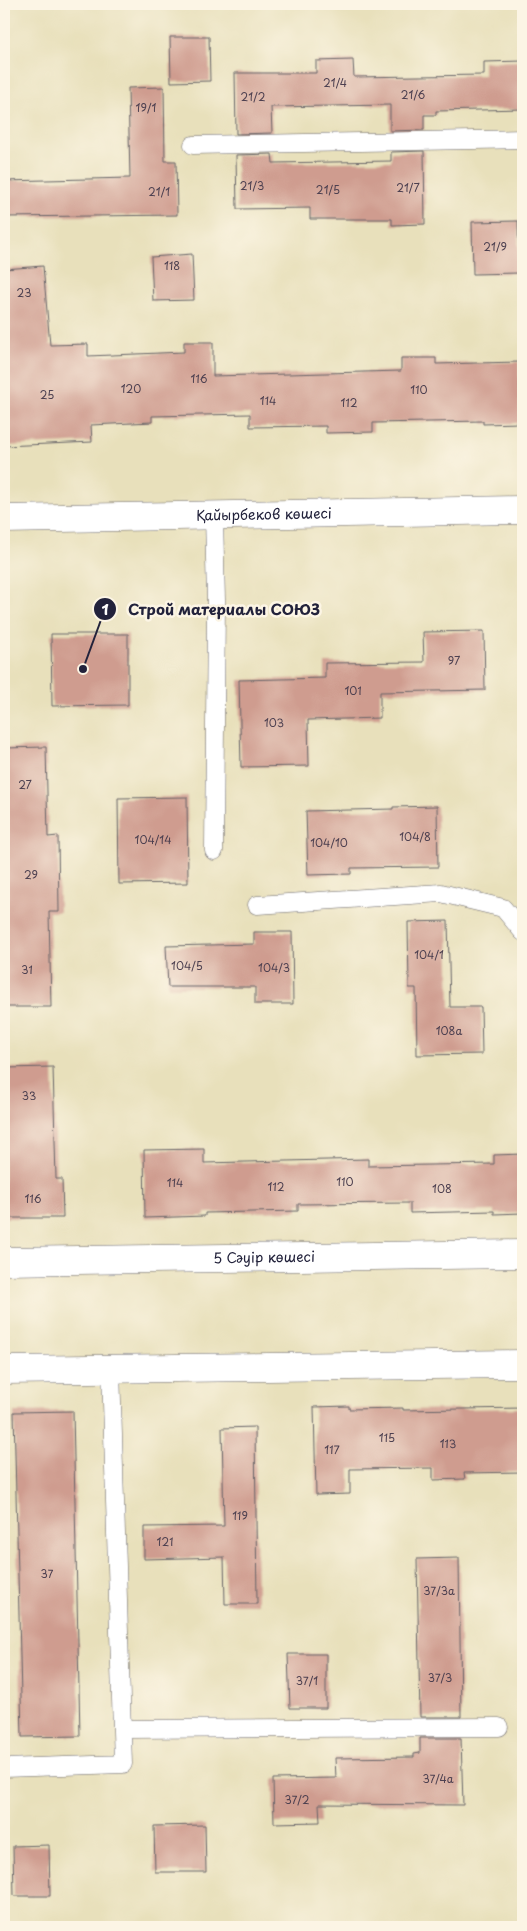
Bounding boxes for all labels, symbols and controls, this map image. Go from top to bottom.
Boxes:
house number: 21/4 [323,74,347,91]
house number: 21/6 [401,86,425,103]
house number: 21/2 [241,88,266,105]
house number: 19/1 [136,99,156,116]
house number: 21/3 [240,177,264,194]
house number: 21/7 [396,179,420,196]
house number: 21/5 [316,181,340,198]
house number: 21/1 [148,183,170,200]
house number: 21/9 [483,238,507,255]
house number: 118 [164,257,180,274]
house number: 23 [17,284,31,301]
house number: 116 [191,370,208,387]
house number: 120 [121,380,141,397]
house number: 110 [410,381,428,398]
house number: 25 [40,386,54,403]
house number: 114 [260,392,276,409]
house number: 112 [340,394,358,411]
street label: Қайырбеков көшесі [196,502,332,526]
callout: Строй материалы СОЮЗ [92,594,330,624]
text: 1 [101,597,109,620]
text: Строй материалы СОЮЗ [128,597,320,620]
house number: 97 [448,652,460,669]
house number: 101 [344,682,362,699]
house number: 103 [264,714,284,731]
house number: 27 [18,776,32,793]
house number: 104/8 [399,828,431,845]
house number: 104/14 [135,831,172,848]
house number: 104/10 [310,834,348,851]
house number: 29 [24,866,38,883]
house number: 104/1 [414,946,444,963]
house number: 104/5 [171,957,203,974]
house number: 104/3 [258,959,290,976]
house number: 31 [21,961,33,978]
house number: 108а [436,1022,463,1039]
house number: 33 [22,1087,36,1104]
house number: 110 [336,1173,354,1190]
house number: 114 [167,1174,183,1191]
house number: 112 [267,1178,285,1195]
house number: 108 [432,1180,452,1197]
house number: 116 [25,1190,42,1207]
street label: 5 Сәуір көшесі [213,1246,315,1268]
house number: 115 [379,1429,395,1446]
house number: 113 [440,1435,456,1452]
house number: 117 [324,1441,340,1458]
house number: 119 [232,1507,248,1524]
house number: 121 [157,1533,173,1550]
house number: 37 [41,1565,54,1582]
house number: 37/3а [423,1582,455,1599]
house number: 37/3 [428,1669,452,1686]
house number: 37/1 [296,1672,318,1689]
house number: 37/4а [422,1770,454,1787]
house number: 37/2 [284,1791,310,1808]

